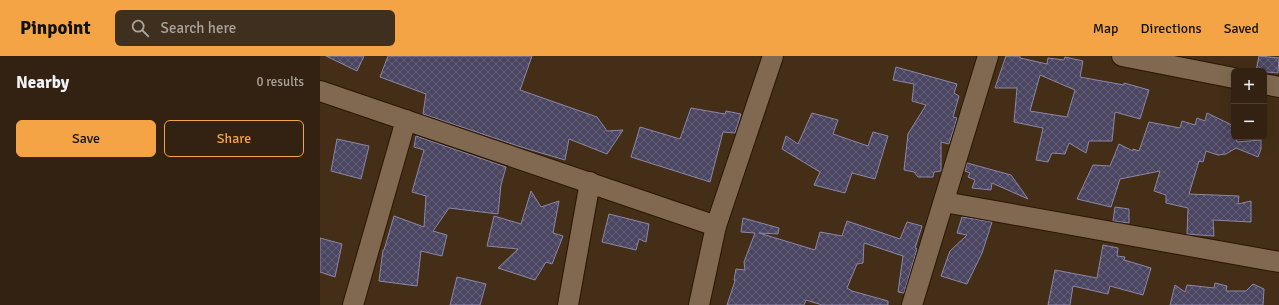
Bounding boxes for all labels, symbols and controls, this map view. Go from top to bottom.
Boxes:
search box [115,10,395,46]
text: Pinpoint [20,16,91,40]
icon: search [129,17,151,39]
text: Search here [161,19,236,37]
text: Map [1093,20,1119,37]
text: Directions [1141,20,1202,37]
text: Saved [1224,20,1259,37]
map controls [1231,68,1267,140]
button: + [1231,68,1267,104]
text: Nearby [16,72,69,93]
text: 0 results [256,74,304,90]
button: − [1231,104,1267,140]
button: Save [16,120,156,157]
button: Share [164,120,304,157]

